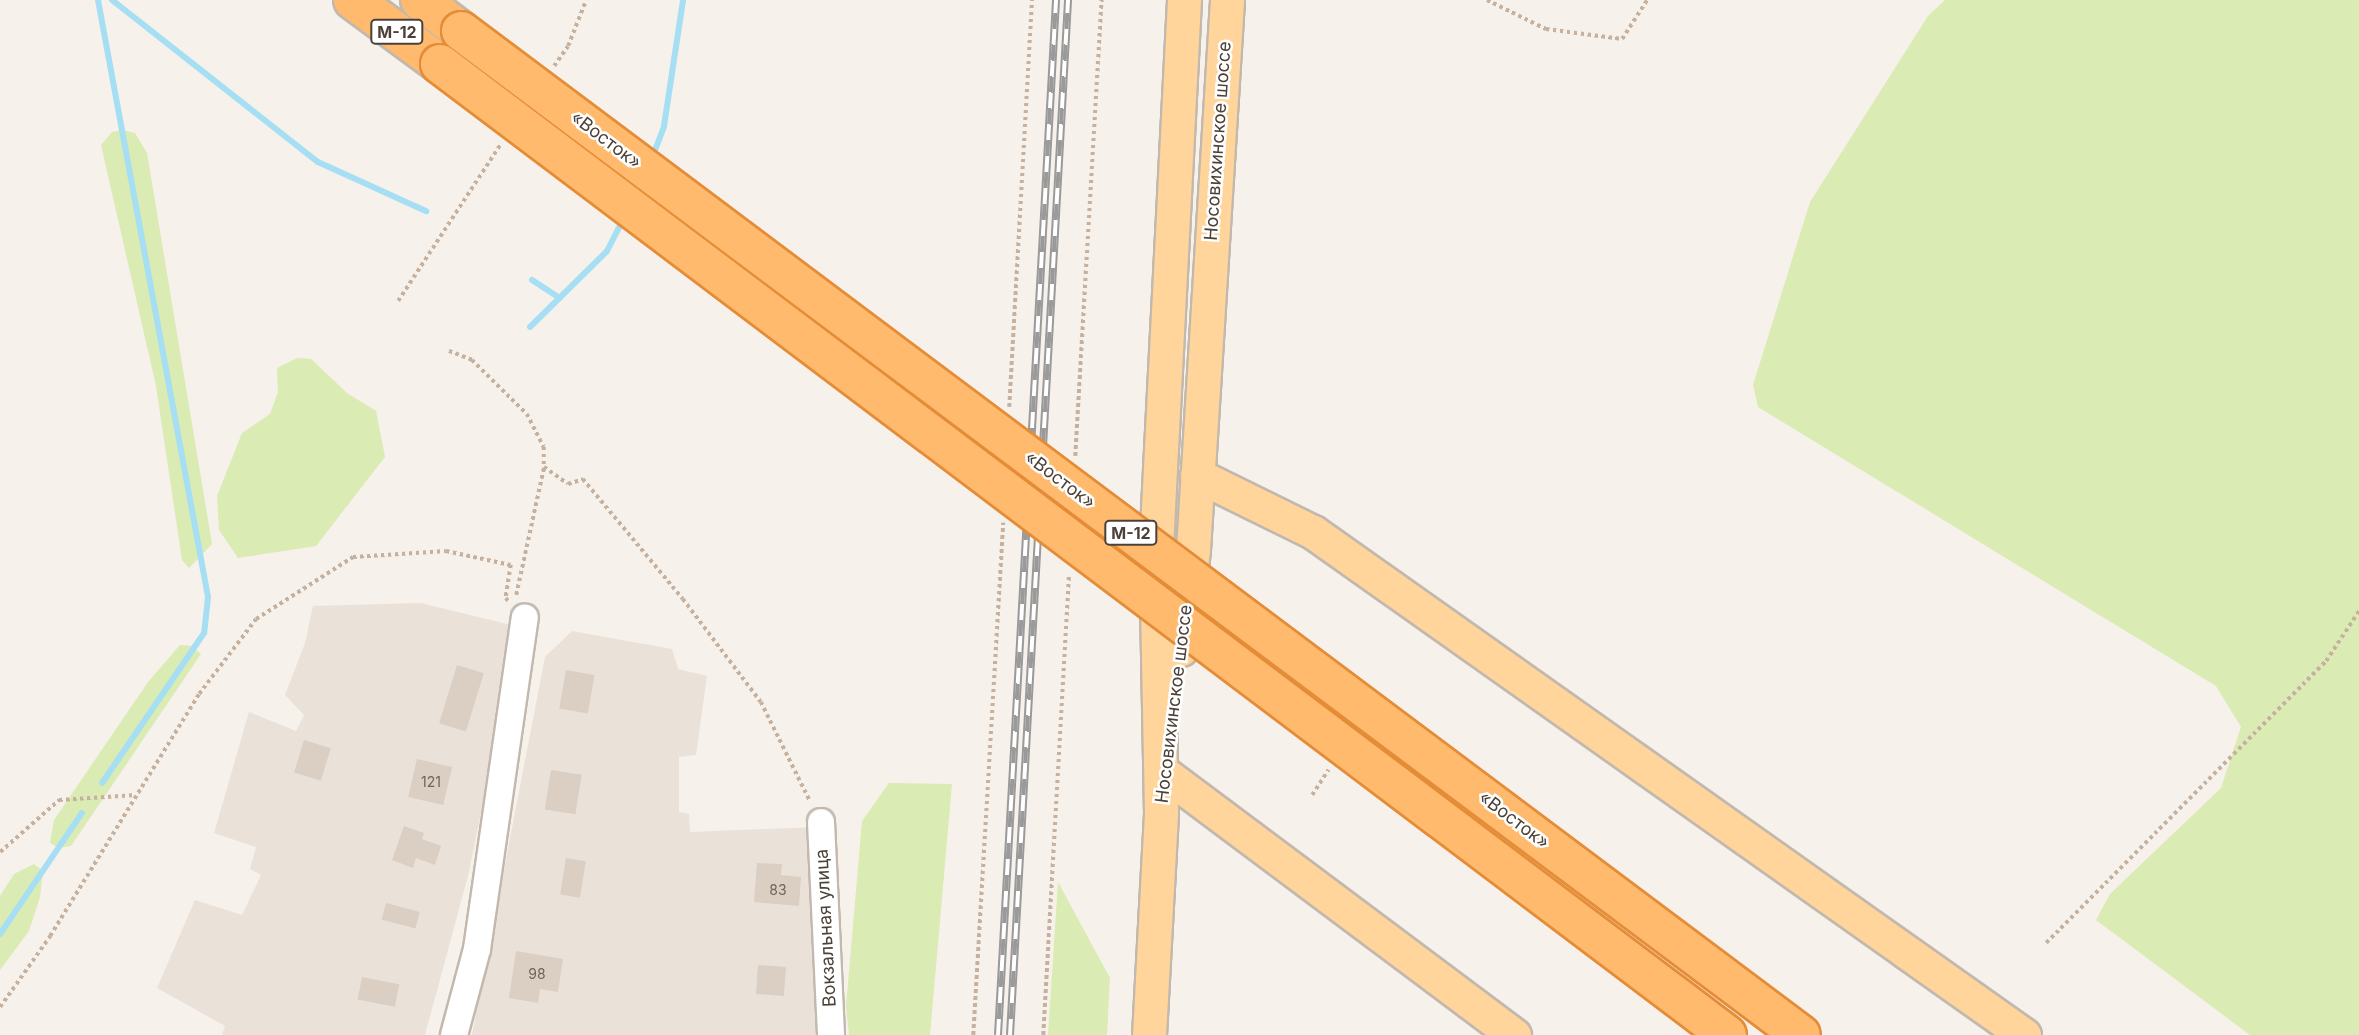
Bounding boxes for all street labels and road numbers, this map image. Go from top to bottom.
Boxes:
road number: М-12 [369,20,425,44]
street label: Носовихинское шоссе [1200,41,1236,241]
street label: «Восток» [567,107,645,173]
street label: «Восток» [1021,447,1099,513]
road number: М-12 [1103,520,1159,546]
street label: Носовихинское шоссе [1151,604,1197,804]
street label: «Восток» [1475,787,1553,853]
street label: Вокзальная улица [811,848,841,1008]

